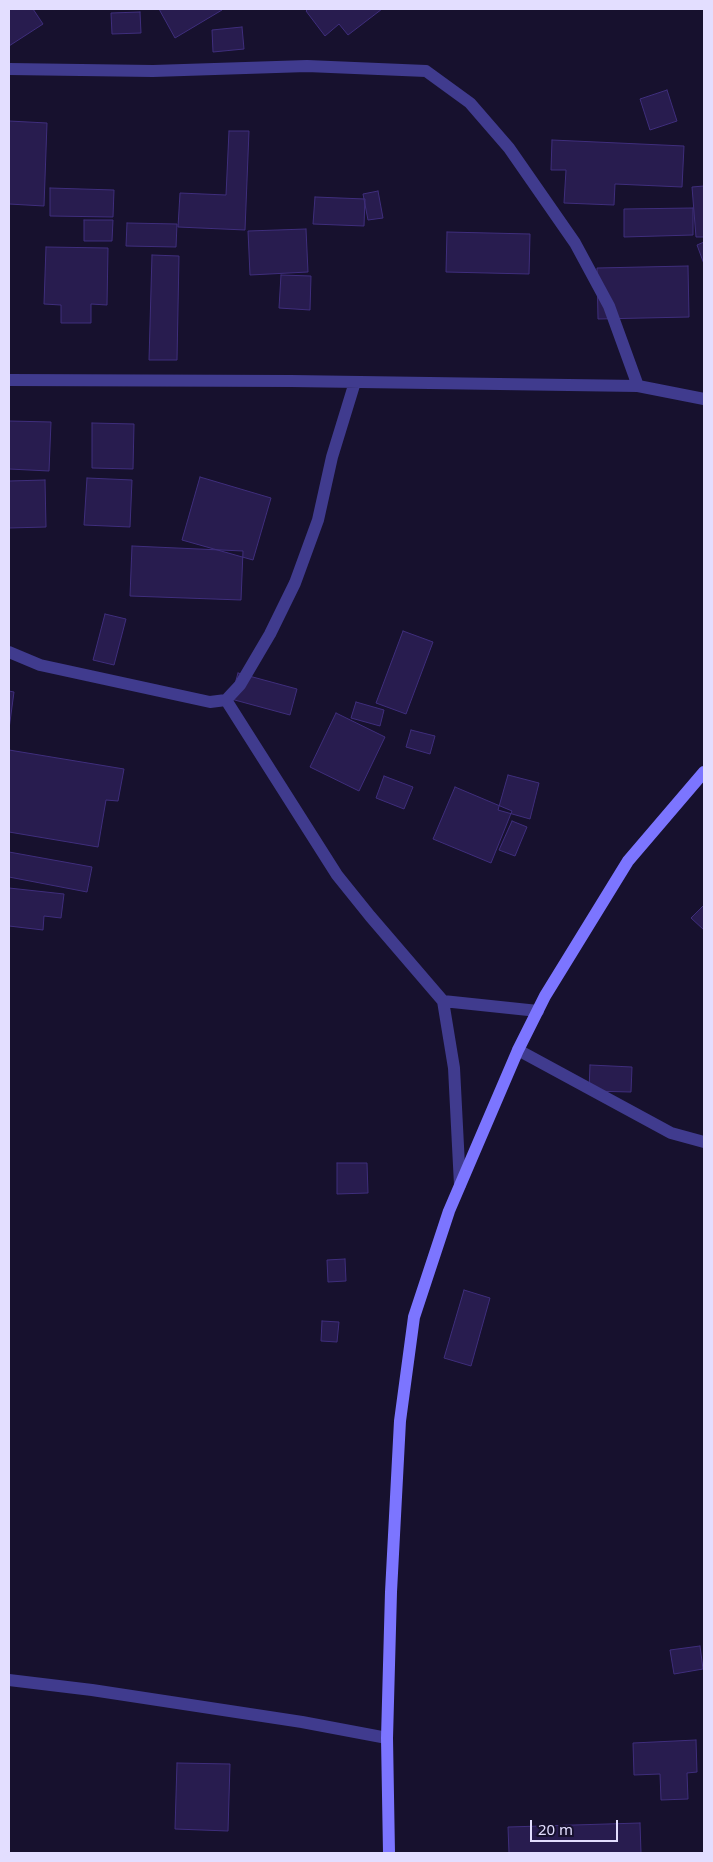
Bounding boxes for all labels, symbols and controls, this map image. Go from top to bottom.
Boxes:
scale bar [533,1810,620,1842]
text: 20 m [538,1819,573,1839]

